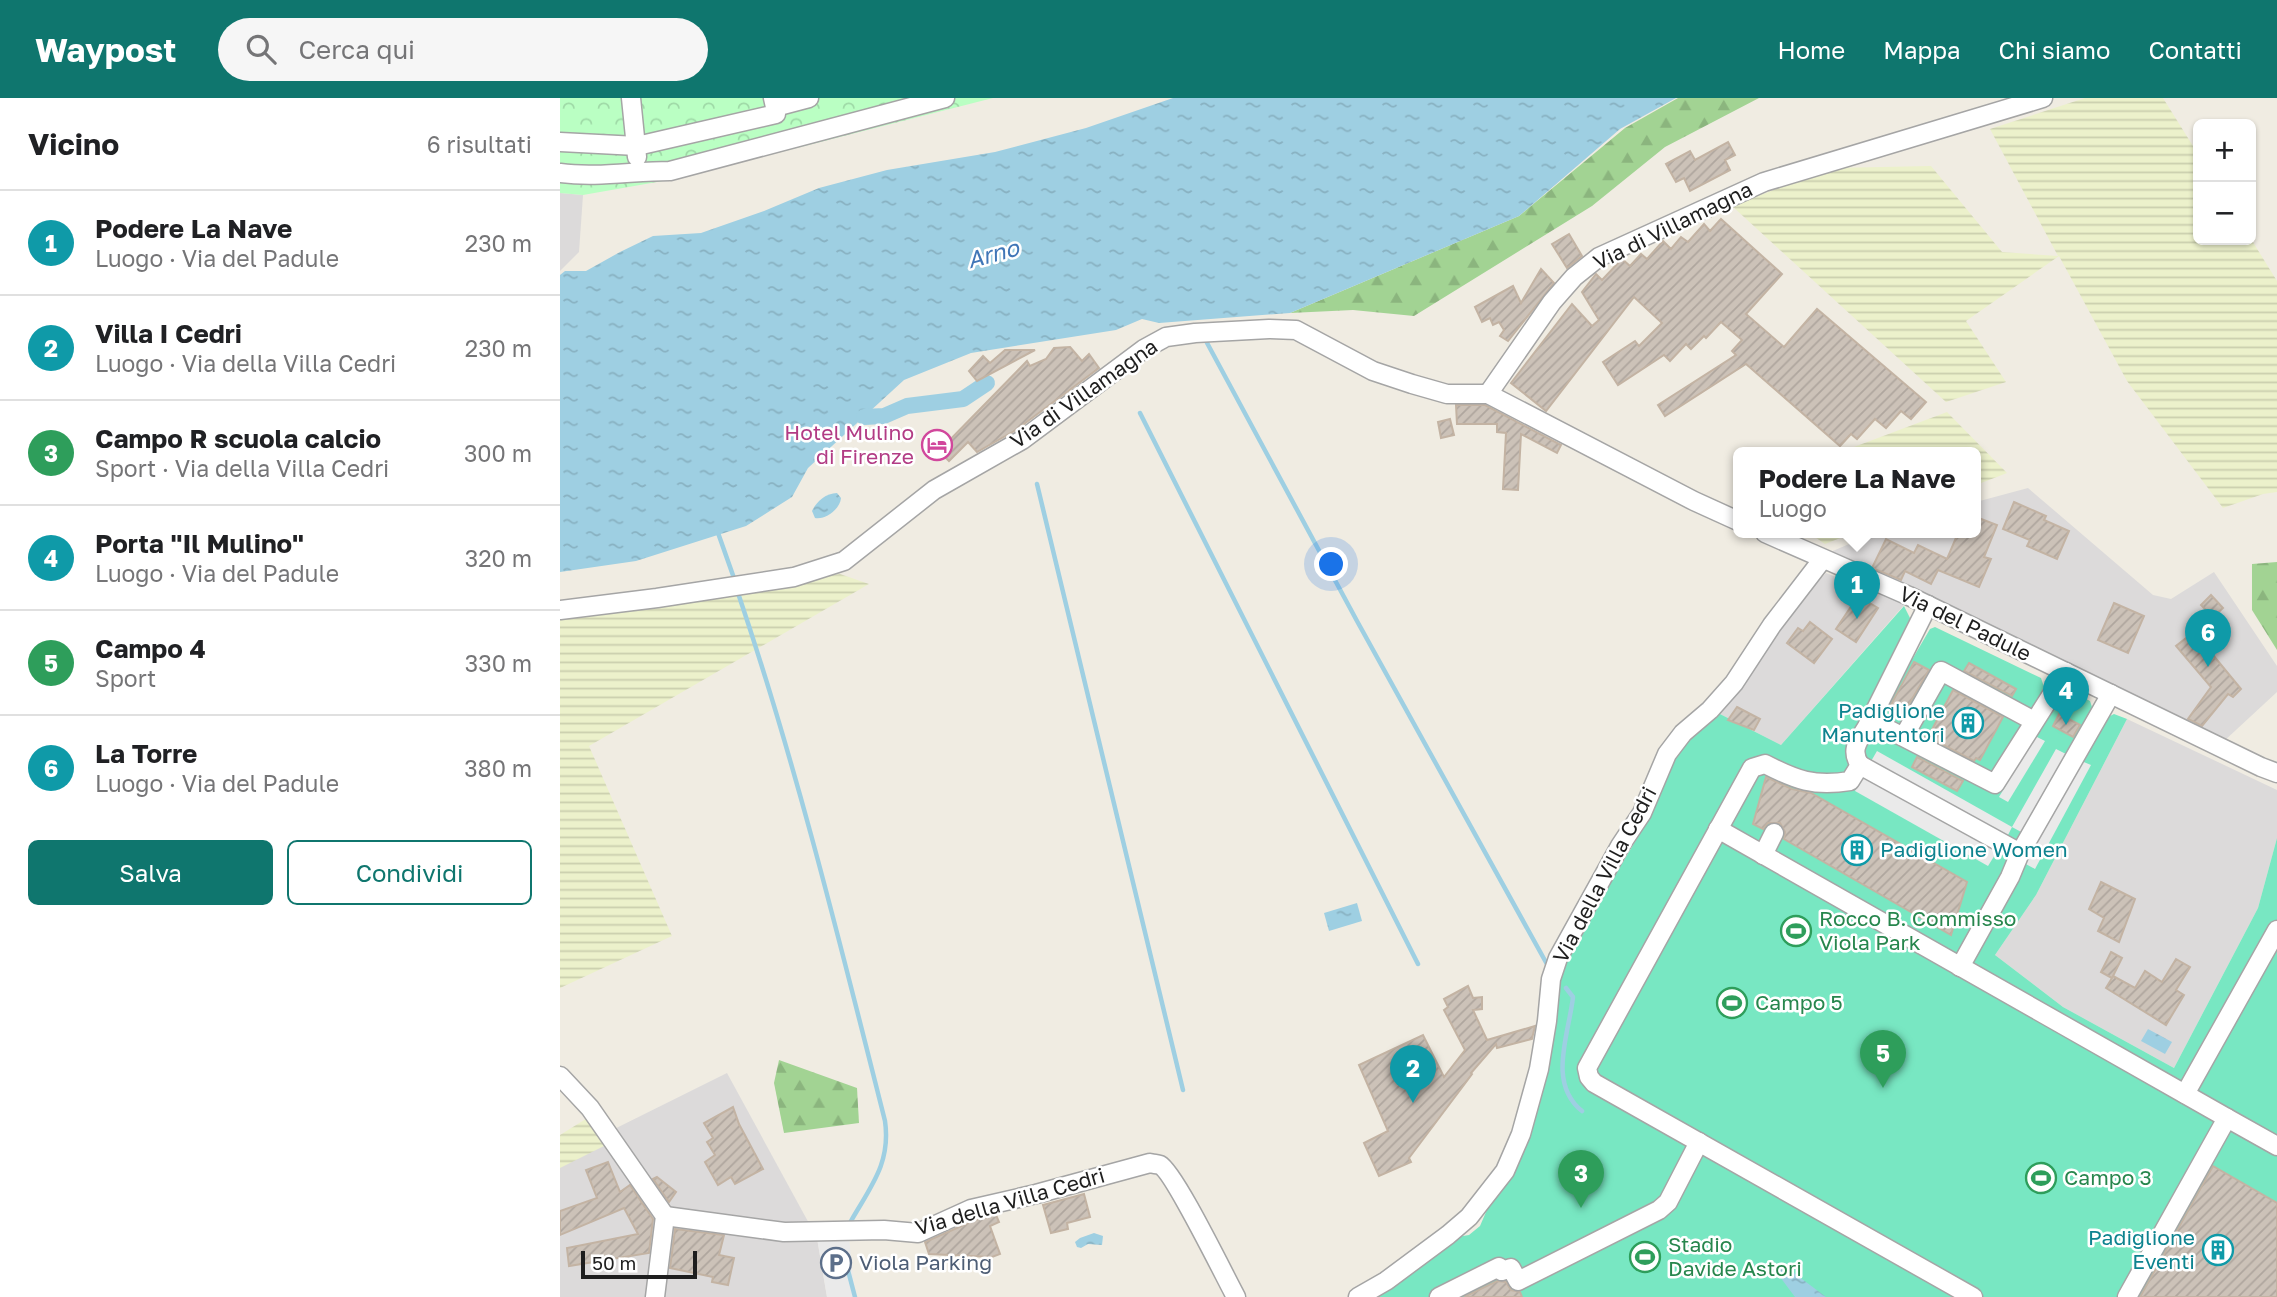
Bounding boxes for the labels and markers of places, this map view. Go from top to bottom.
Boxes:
place label: Hotel Mulino di Firenze [784,419,914,469]
hotel icon: Hotel Mulino di Firenze [920,428,954,462]
pin: 1 [1834,561,1880,619]
pin: 6 [2185,609,2231,667]
pin: 4 [2043,667,2089,725]
place label: Padiglione Manutentori [1821,697,1945,747]
building icon: Padiglione Manutentori [1951,706,1985,740]
building icon: Padiglione Women [1840,833,1874,867]
place label: Padiglione Women [1880,836,2068,862]
place label: Rocco B. Commisso Viola Park [1819,905,2016,955]
sports icon: Rocco B. Commisso Viola Park [1779,914,1813,948]
sports icon: Campo 5 [1715,986,1749,1020]
place label: Campo 5 [1755,989,1843,1015]
pin: 5 [1860,1030,1906,1088]
pin: 2 [1390,1045,1436,1103]
pin: 3 [1558,1150,1604,1208]
sports icon: Campo 3 [2024,1161,2058,1195]
place label: Campo 3 [2064,1164,2152,1190]
place label: Padiglione Eventi [2088,1224,2195,1274]
place label: Stadio Davide Astori [1668,1231,1802,1281]
building icon: Padiglione Eventi [2201,1233,2235,1267]
sports icon: Stadio Davide Astori [1628,1240,1662,1274]
parking icon: Viola Parking [819,1246,853,1280]
place label: Viola Parking [859,1249,992,1275]

